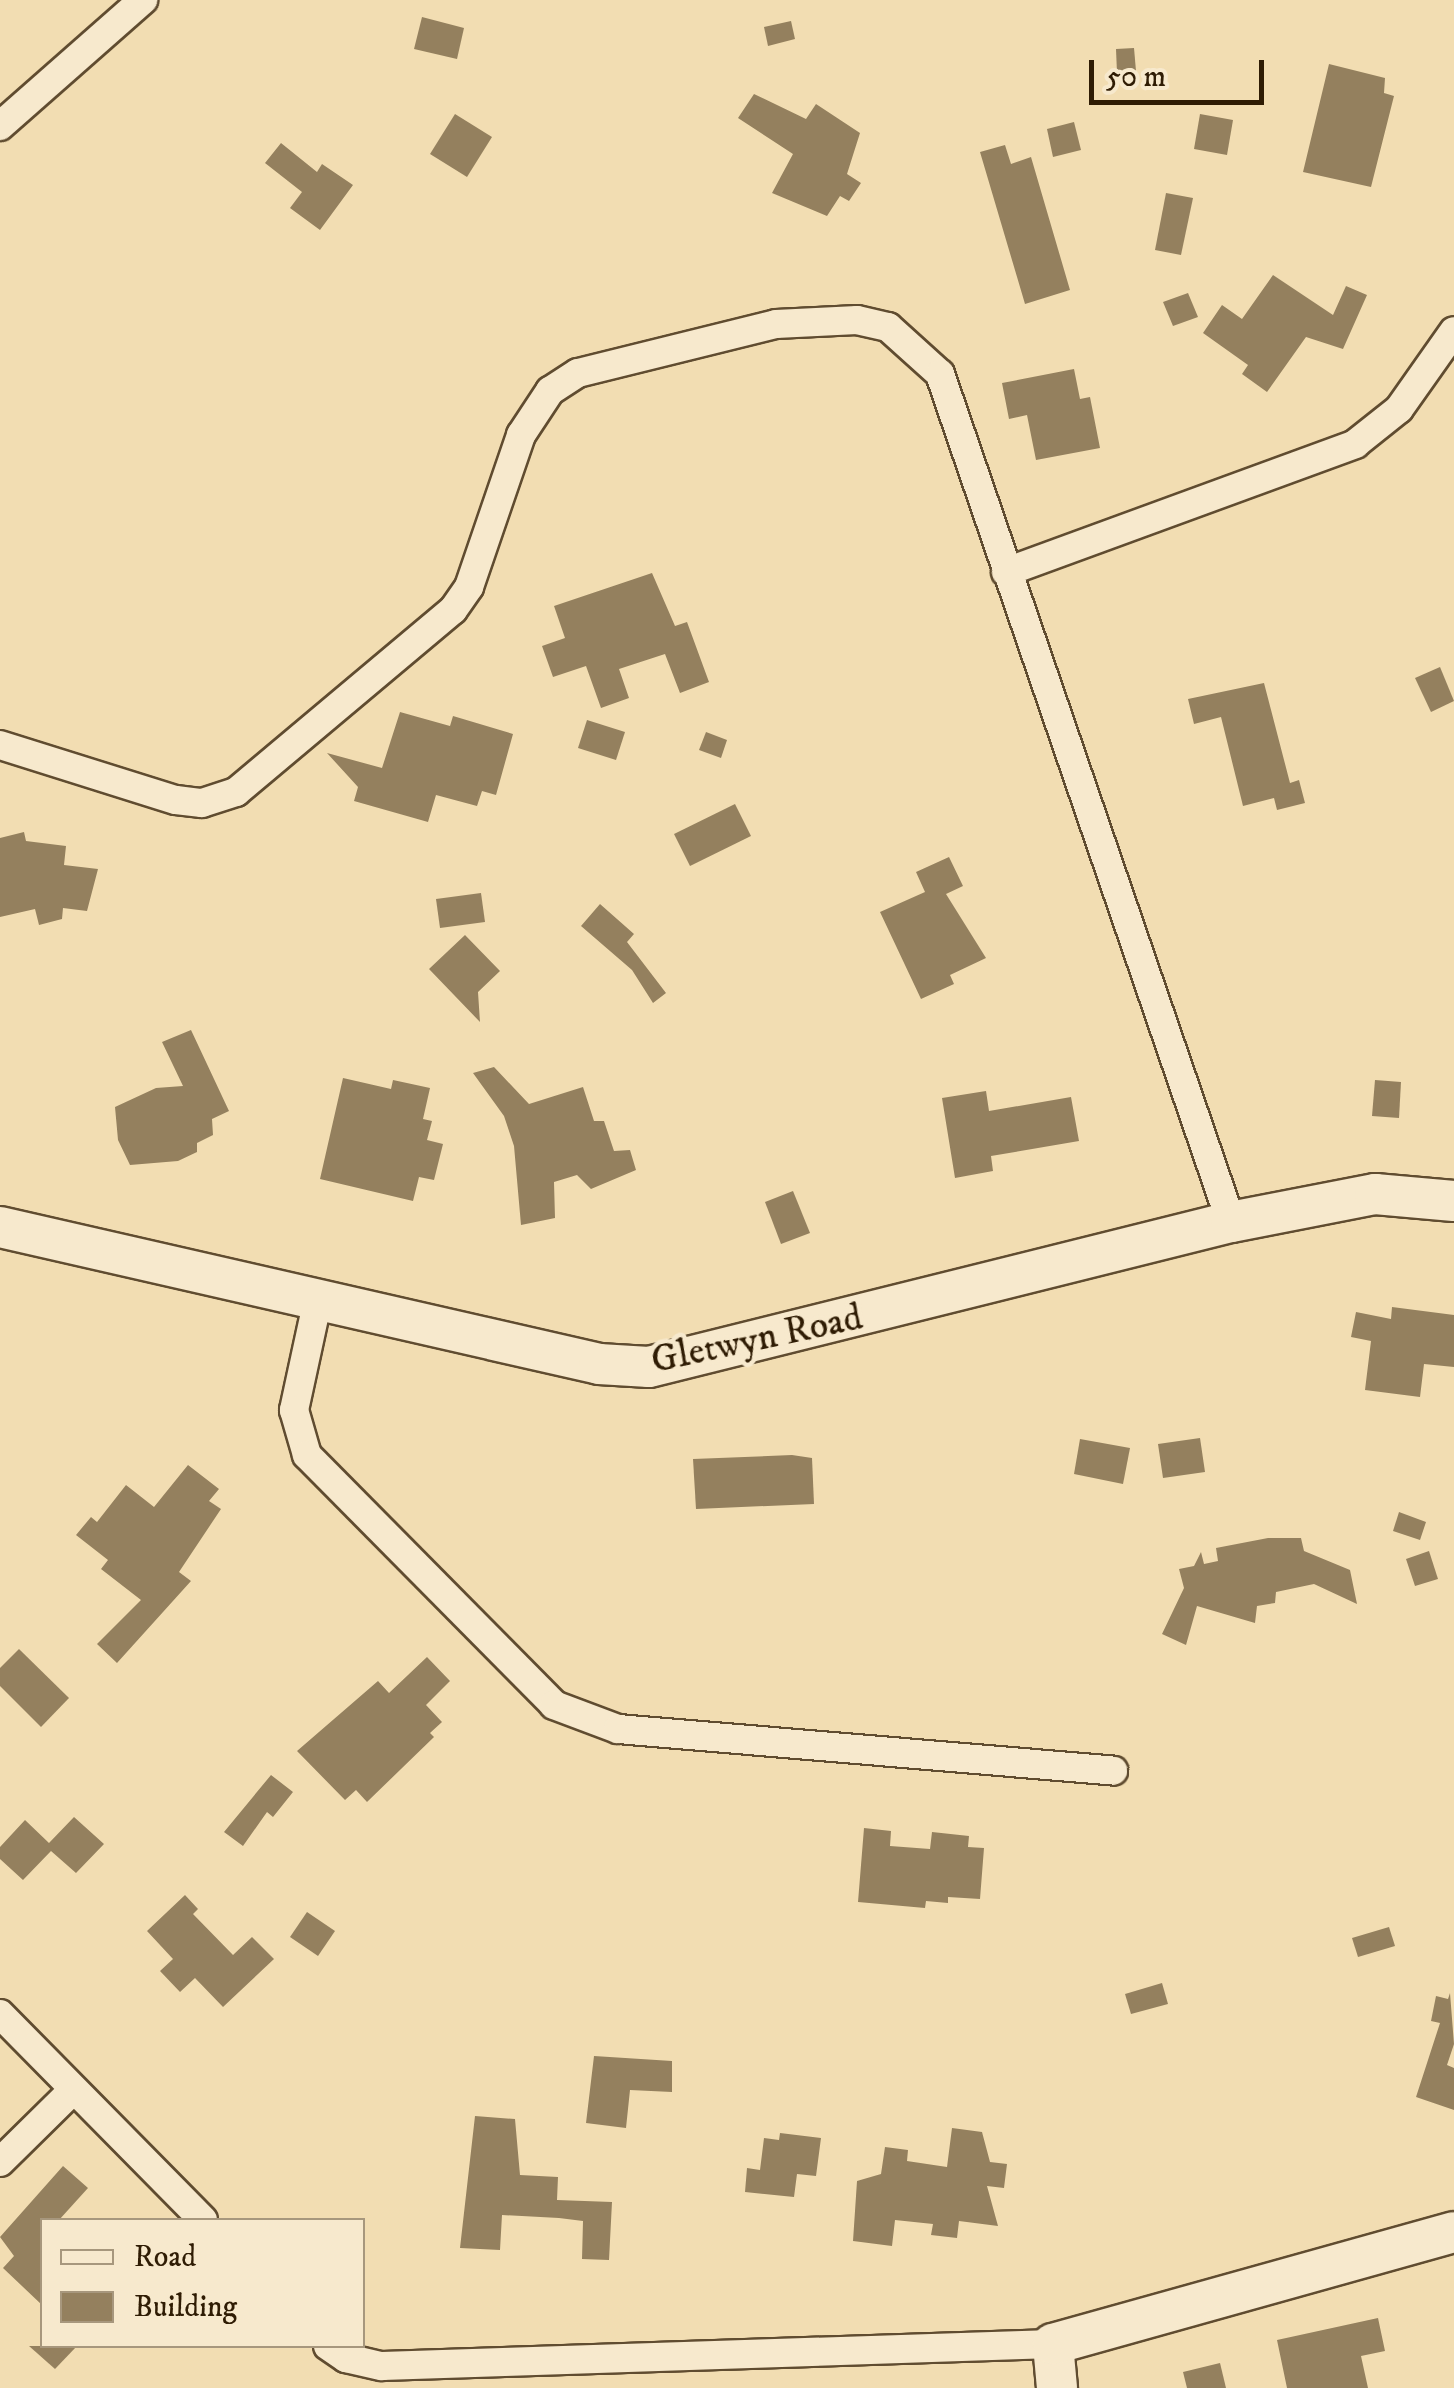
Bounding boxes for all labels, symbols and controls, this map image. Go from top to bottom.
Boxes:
scale bar [1094,40,1269,102]
text: 50 m [1106,59,1166,96]
street label: Gletwyn Road [647,1295,867,1385]
legend [40,2218,365,2348]
text: Road [134,2239,196,2276]
text: Building [134,2289,237,2326]

